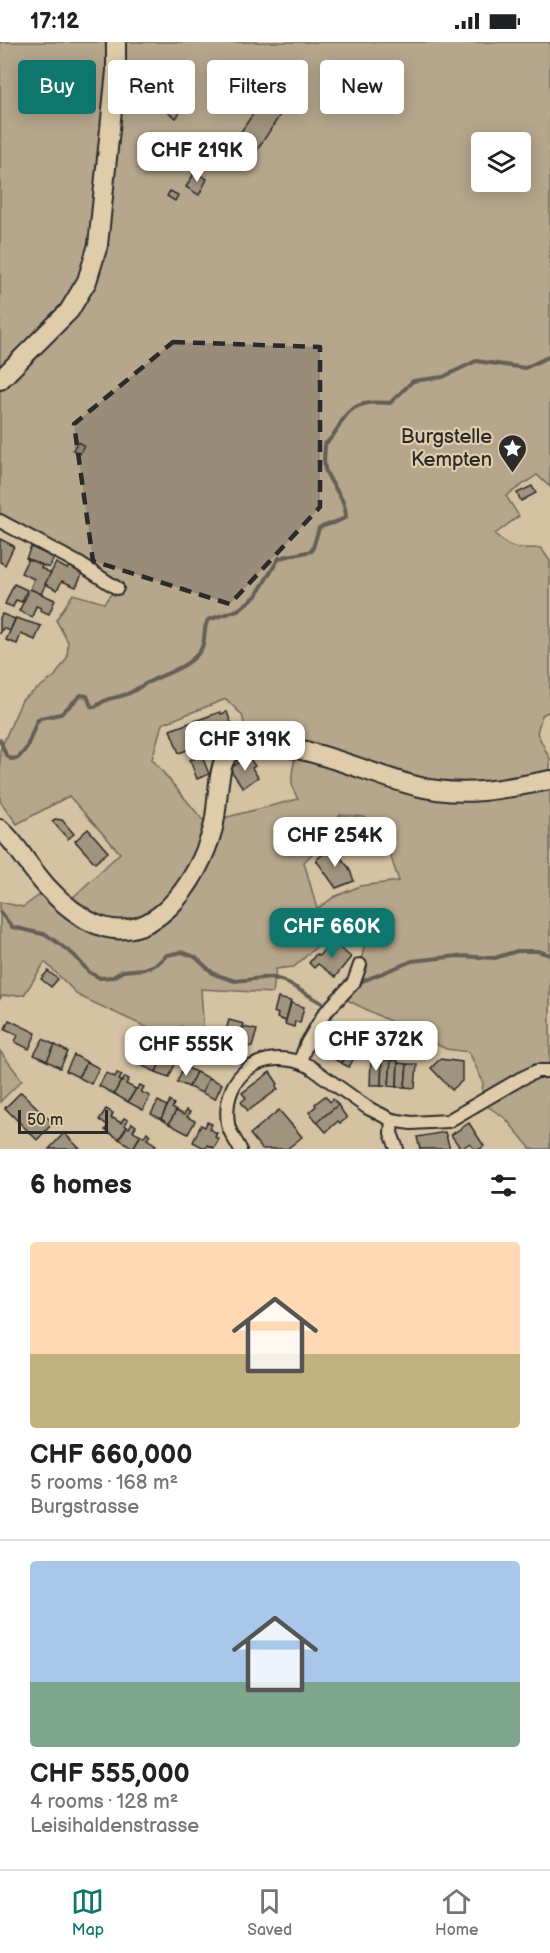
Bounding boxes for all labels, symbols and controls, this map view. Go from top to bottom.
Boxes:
text: 17:12 [30,8,79,35]
chip: Buy [18,60,96,114]
chip: Rent [108,60,195,114]
chip: Filters [207,60,308,114]
chip: New [320,60,404,114]
pin: CHF 219K [135,132,259,183]
map controls [471,132,531,192]
button: layers [471,132,531,192]
text: CHF 219K [151,139,243,163]
place label: Burgstelle Kempten [401,425,492,472]
place icon: Burgstelle Kempten [497,432,529,474]
pin: CHF 319K [183,721,307,772]
text: CHF 319K [199,728,291,752]
pin: CHF 254K [273,817,397,868]
text: CHF 254K [287,824,383,848]
pin: CHF 660K [270,908,394,959]
text: CHF 660K [284,915,380,939]
pin: CHF 372K [314,1021,438,1072]
pin: CHF 555K [124,1026,248,1077]
text: CHF 372K [329,1028,423,1052]
text: CHF 555K [139,1033,233,1057]
scale bar [18,1107,108,1134]
text: 50 m [27,1111,63,1130]
icon: filters [487,1169,520,1202]
text: 6 homes [30,1170,132,1201]
icon: home [221,1281,329,1389]
text: CHF 660,000 [30,1440,193,1471]
text: 5 rooms · 168 m² [30,1471,178,1495]
text: Burgstrasse [30,1495,139,1519]
icon: home [221,1600,329,1708]
text: CHF 555,000 [30,1759,190,1790]
text: 4 rooms · 128 m² [30,1790,178,1814]
text: Leisihaldenstrasse [30,1814,199,1838]
tab: Map [71,1885,104,1940]
tab: Saved [247,1885,292,1940]
tab: Home [435,1885,479,1940]

